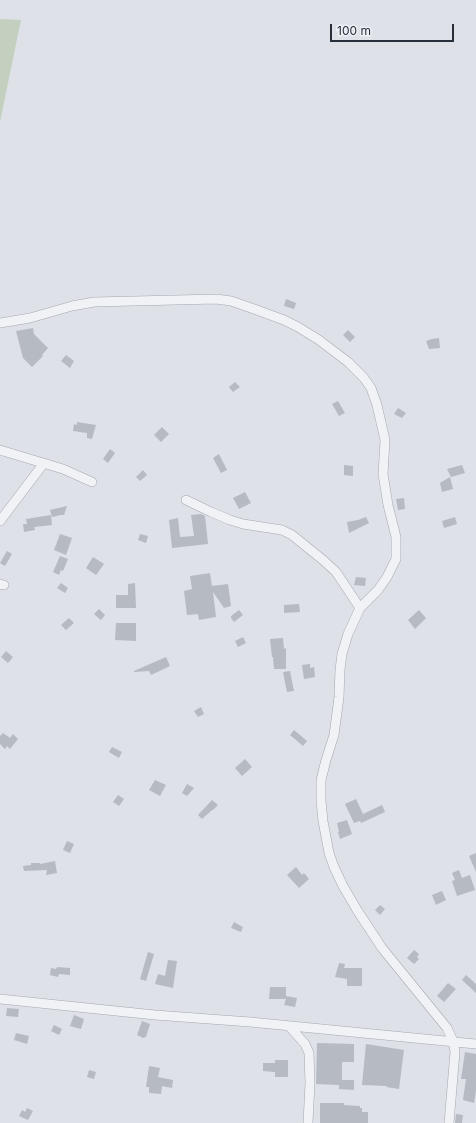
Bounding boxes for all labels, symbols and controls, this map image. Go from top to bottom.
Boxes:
scale bar [332,16,456,42]
text: 100 m [337,23,371,38]

